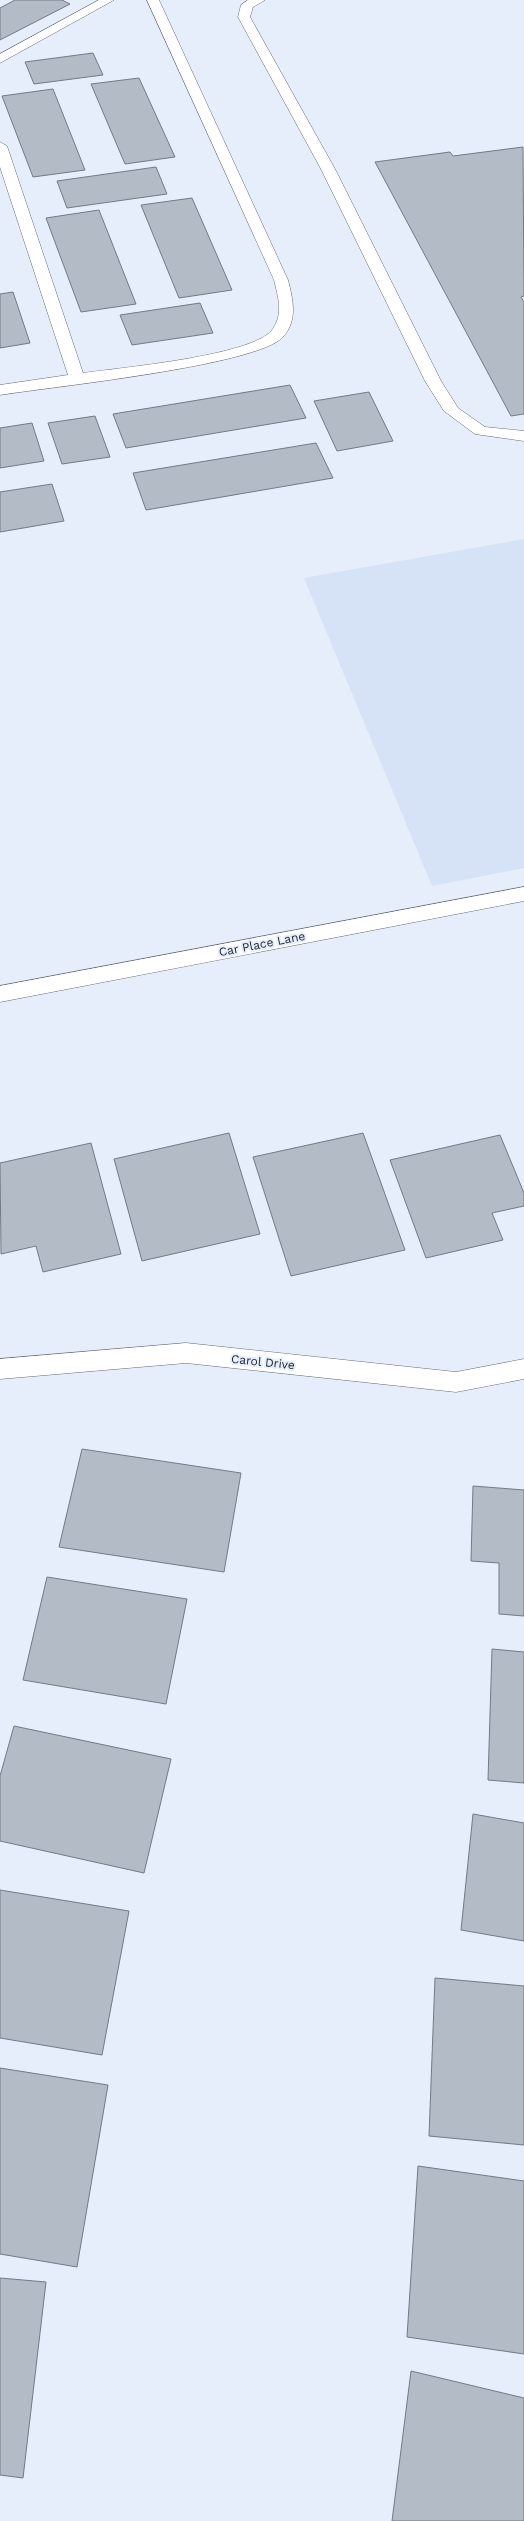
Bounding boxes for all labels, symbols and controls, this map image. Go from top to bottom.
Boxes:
street label: Car Place Lane [218,929,306,959]
street label: Carol Drive [230,1352,296,1372]

